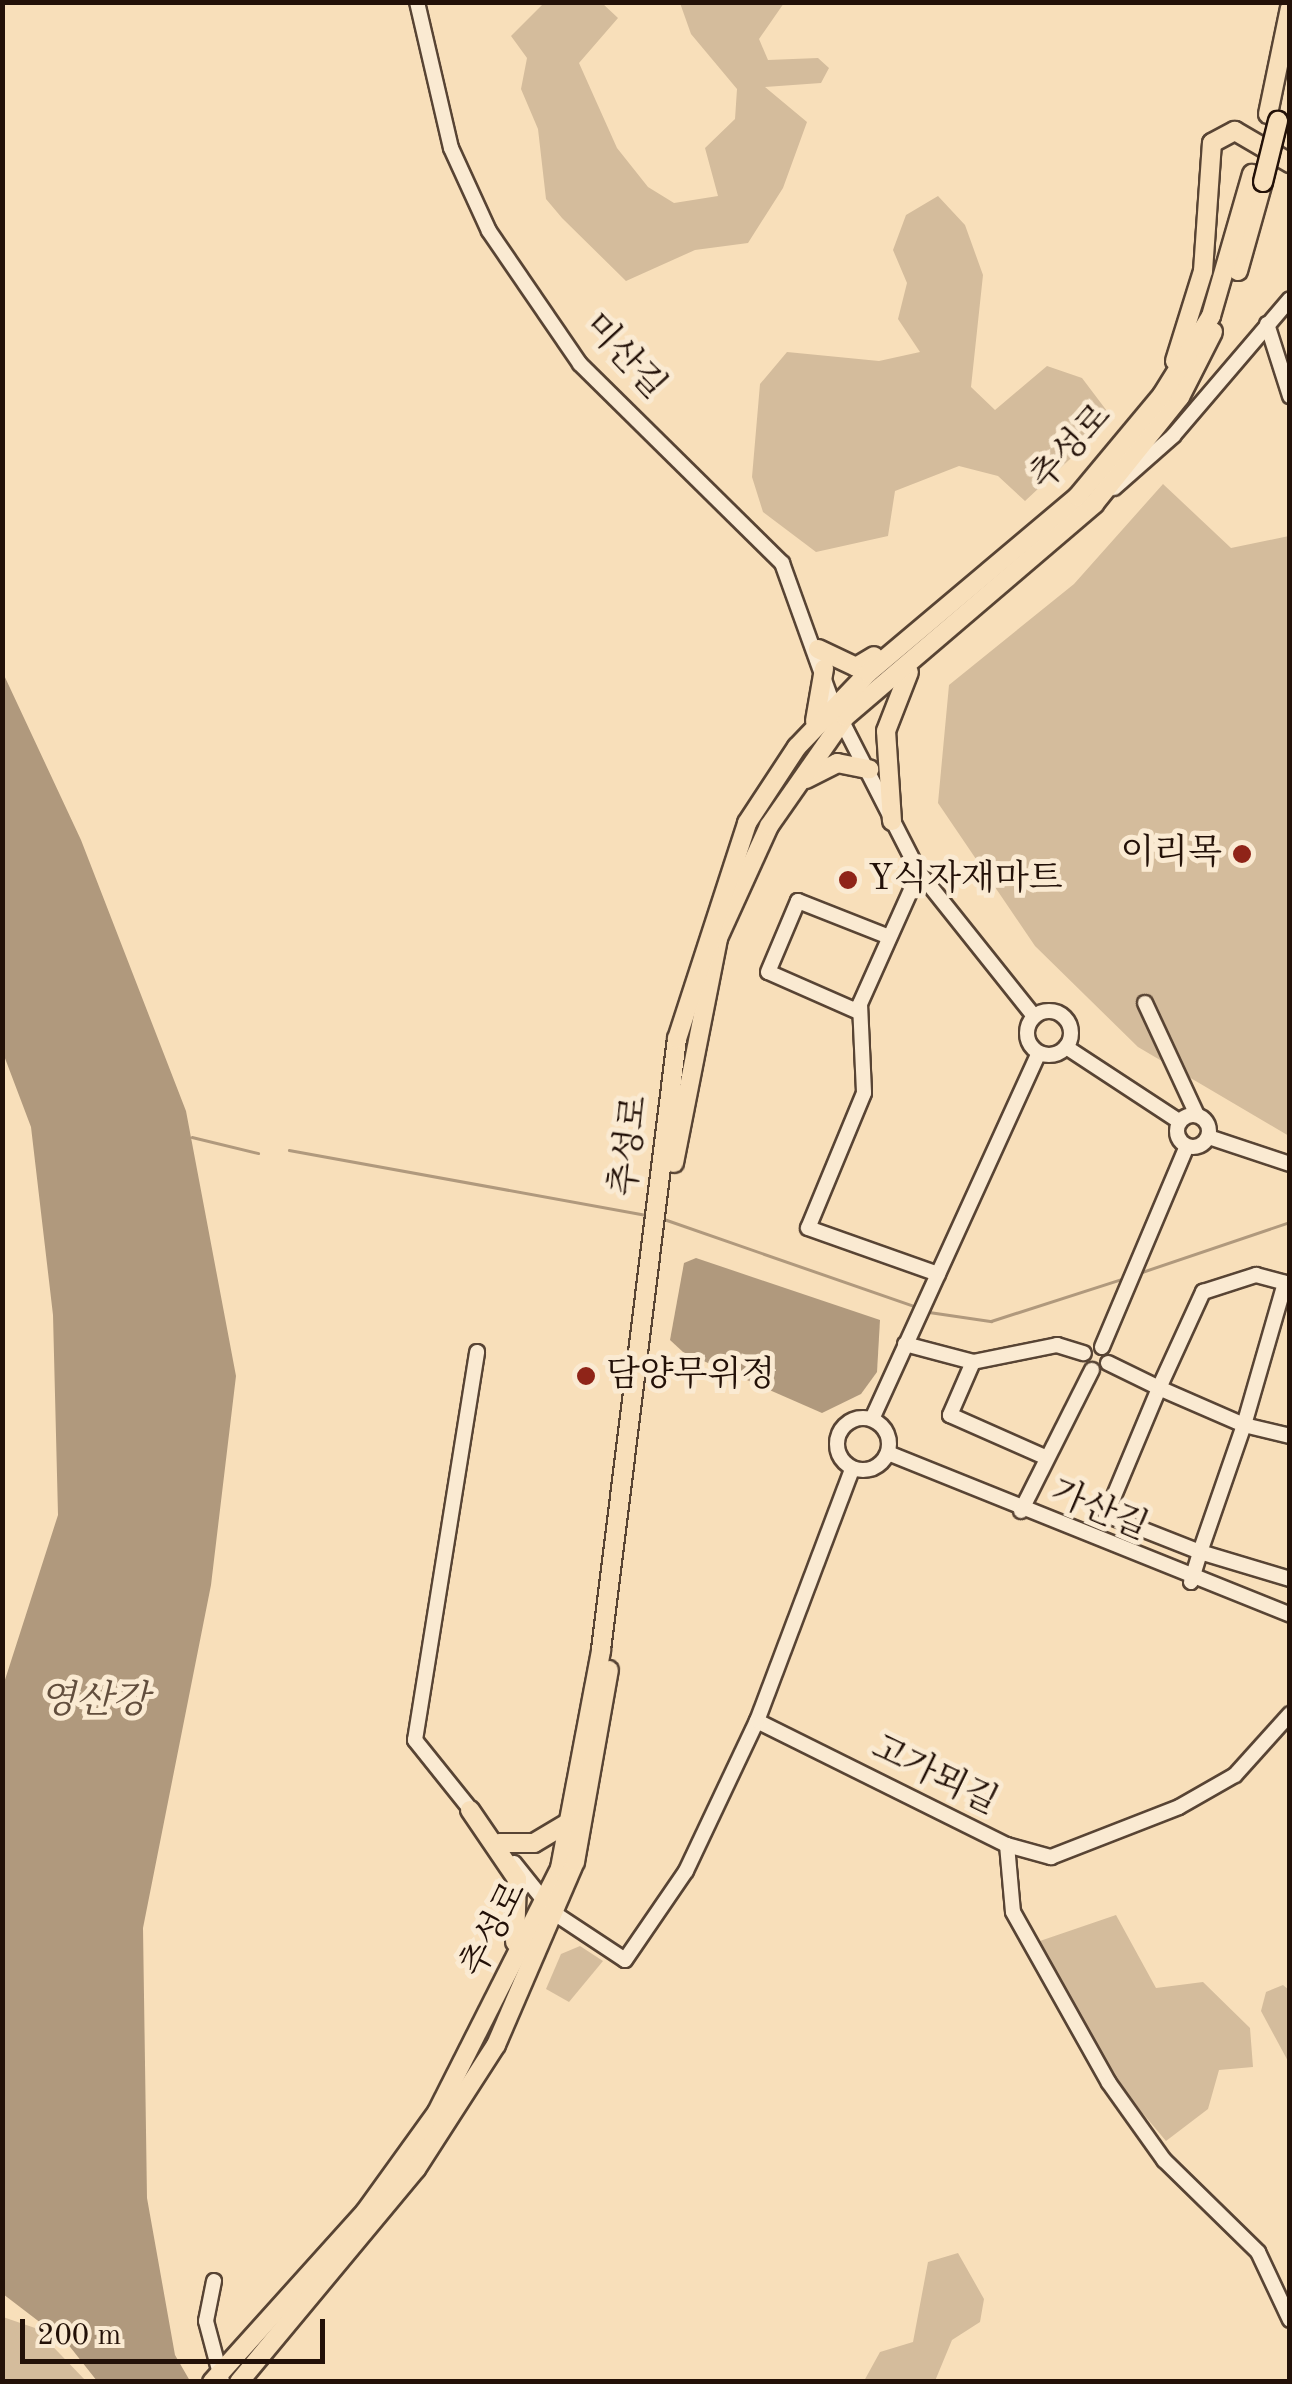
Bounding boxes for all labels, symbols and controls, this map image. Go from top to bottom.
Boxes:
street label: 미산길 [574,306,674,408]
street label: 추성로 [1022,396,1122,500]
place label: 이리목 [1121,833,1222,875]
marker: 이리목 [1231,843,1253,865]
place label: Y식자재마트 [868,859,1063,901]
marker: Y식자재마트 [837,869,859,891]
street label: 추성로 [604,1093,658,1199]
place label: 담양무위정 [606,1355,775,1397]
marker: 담양무위정 [575,1365,597,1387]
street label: 가산길 [1044,1472,1154,1550]
water label: 영산강 [39,1680,149,1726]
street label: 고가뫼길 [864,1727,1004,1825]
street label: 추성로 [453,1875,537,1985]
scale bar [25,2299,330,2361]
text: 200 m [37,2321,121,2351]

